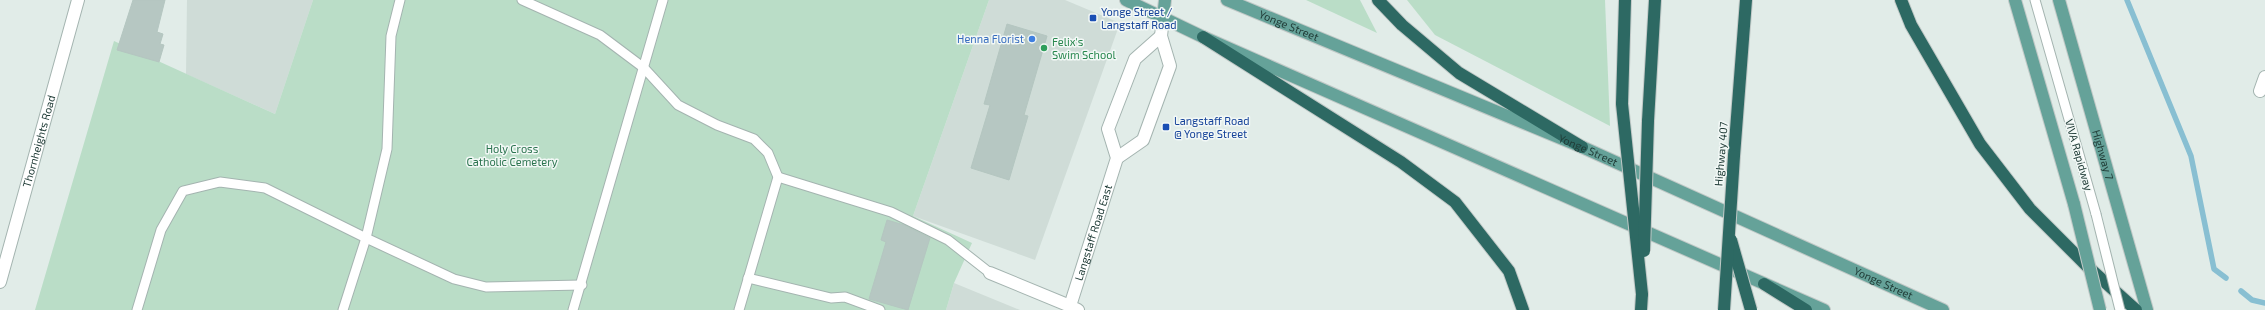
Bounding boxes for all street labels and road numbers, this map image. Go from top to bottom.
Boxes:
street label: Yonge Street [1257,7,1321,43]
street label: Thornheights Road [19,94,57,189]
street label: VIVA Rapidway [2063,117,2096,192]
street label: Highway 407 [1711,121,1730,187]
street label: Highway 7 [2090,128,2117,182]
street label: Yonge Street [1557,131,1620,168]
street label: Langstaff Road East [1071,183,1114,282]
street label: Yonge Street [1852,264,1915,302]

